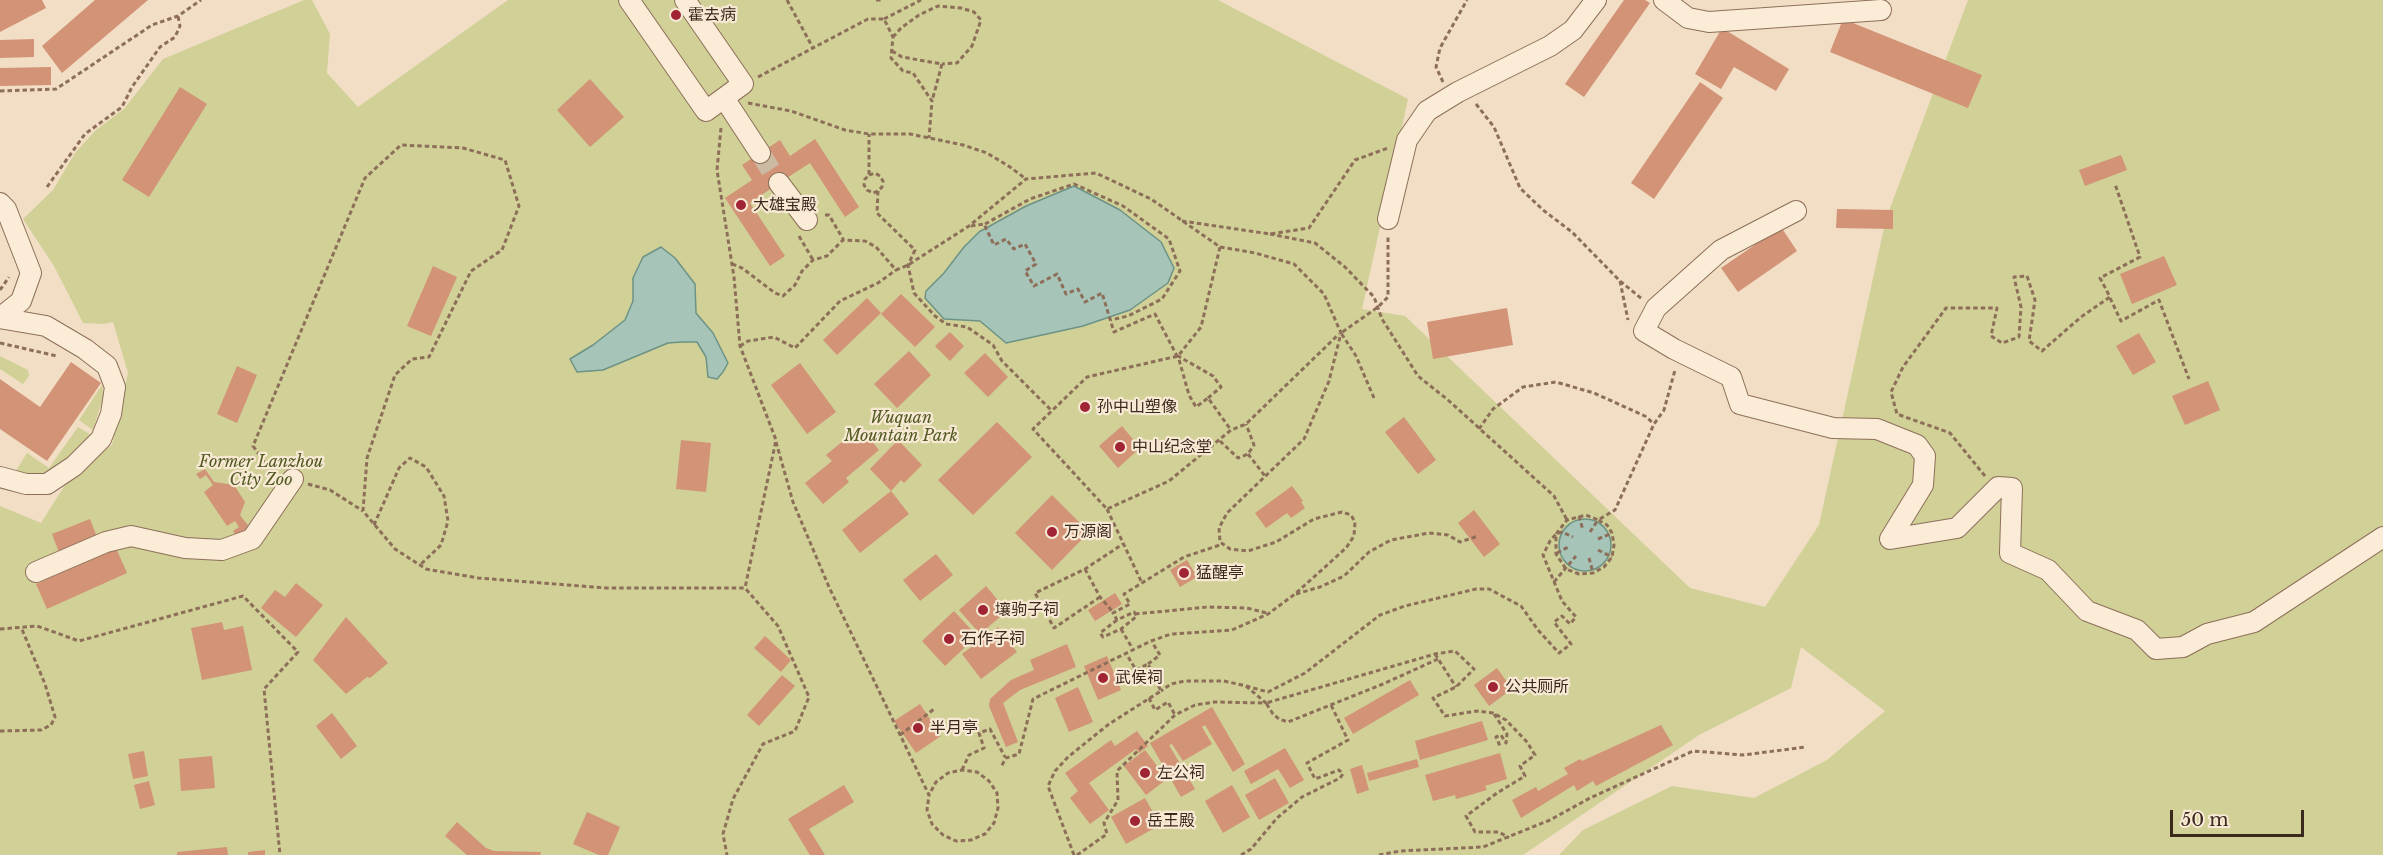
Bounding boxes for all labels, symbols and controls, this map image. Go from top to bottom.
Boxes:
place label: 霍去病 [688,5,736,25]
marker: 霍去病 [669,8,683,22]
place label: 大雄宝殿 [753,195,817,215]
marker: 大雄宝殿 [734,198,748,212]
place label: 孙中山塑像 [1097,397,1177,417]
marker: 孙中山塑像 [1078,400,1092,414]
park label: Wuquan Mountain Park [844,408,958,446]
place label: 中山纪念堂 [1132,437,1212,457]
marker: 中山纪念堂 [1113,440,1127,454]
park label: Former Lanzhou City Zoo [199,452,323,490]
place label: 万源阁 [1064,522,1112,542]
marker: 万源阁 [1045,525,1059,539]
place label: 猛醒亭 [1196,563,1244,583]
marker: 猛醒亭 [1177,566,1191,580]
place label: 壤驹子祠 [995,600,1059,620]
marker: 壤驹子祠 [976,603,990,617]
place label: 石作子祠 [961,629,1025,649]
marker: 石作子祠 [942,632,956,646]
place label: 武侯祠 [1115,668,1163,688]
marker: 武侯祠 [1096,671,1110,685]
place label: 公共厕所 [1505,677,1569,697]
marker: 公共厕所 [1486,680,1500,694]
place label: 半月亭 [930,718,978,738]
marker: 半月亭 [911,721,925,735]
place label: 左公祠 [1157,763,1205,783]
marker: 左公祠 [1138,766,1152,780]
scale bar [2173,798,2306,836]
text: 50 m [2181,809,2229,831]
place label: 岳王殿 [1147,811,1195,831]
marker: 岳王殿 [1128,814,1142,828]

